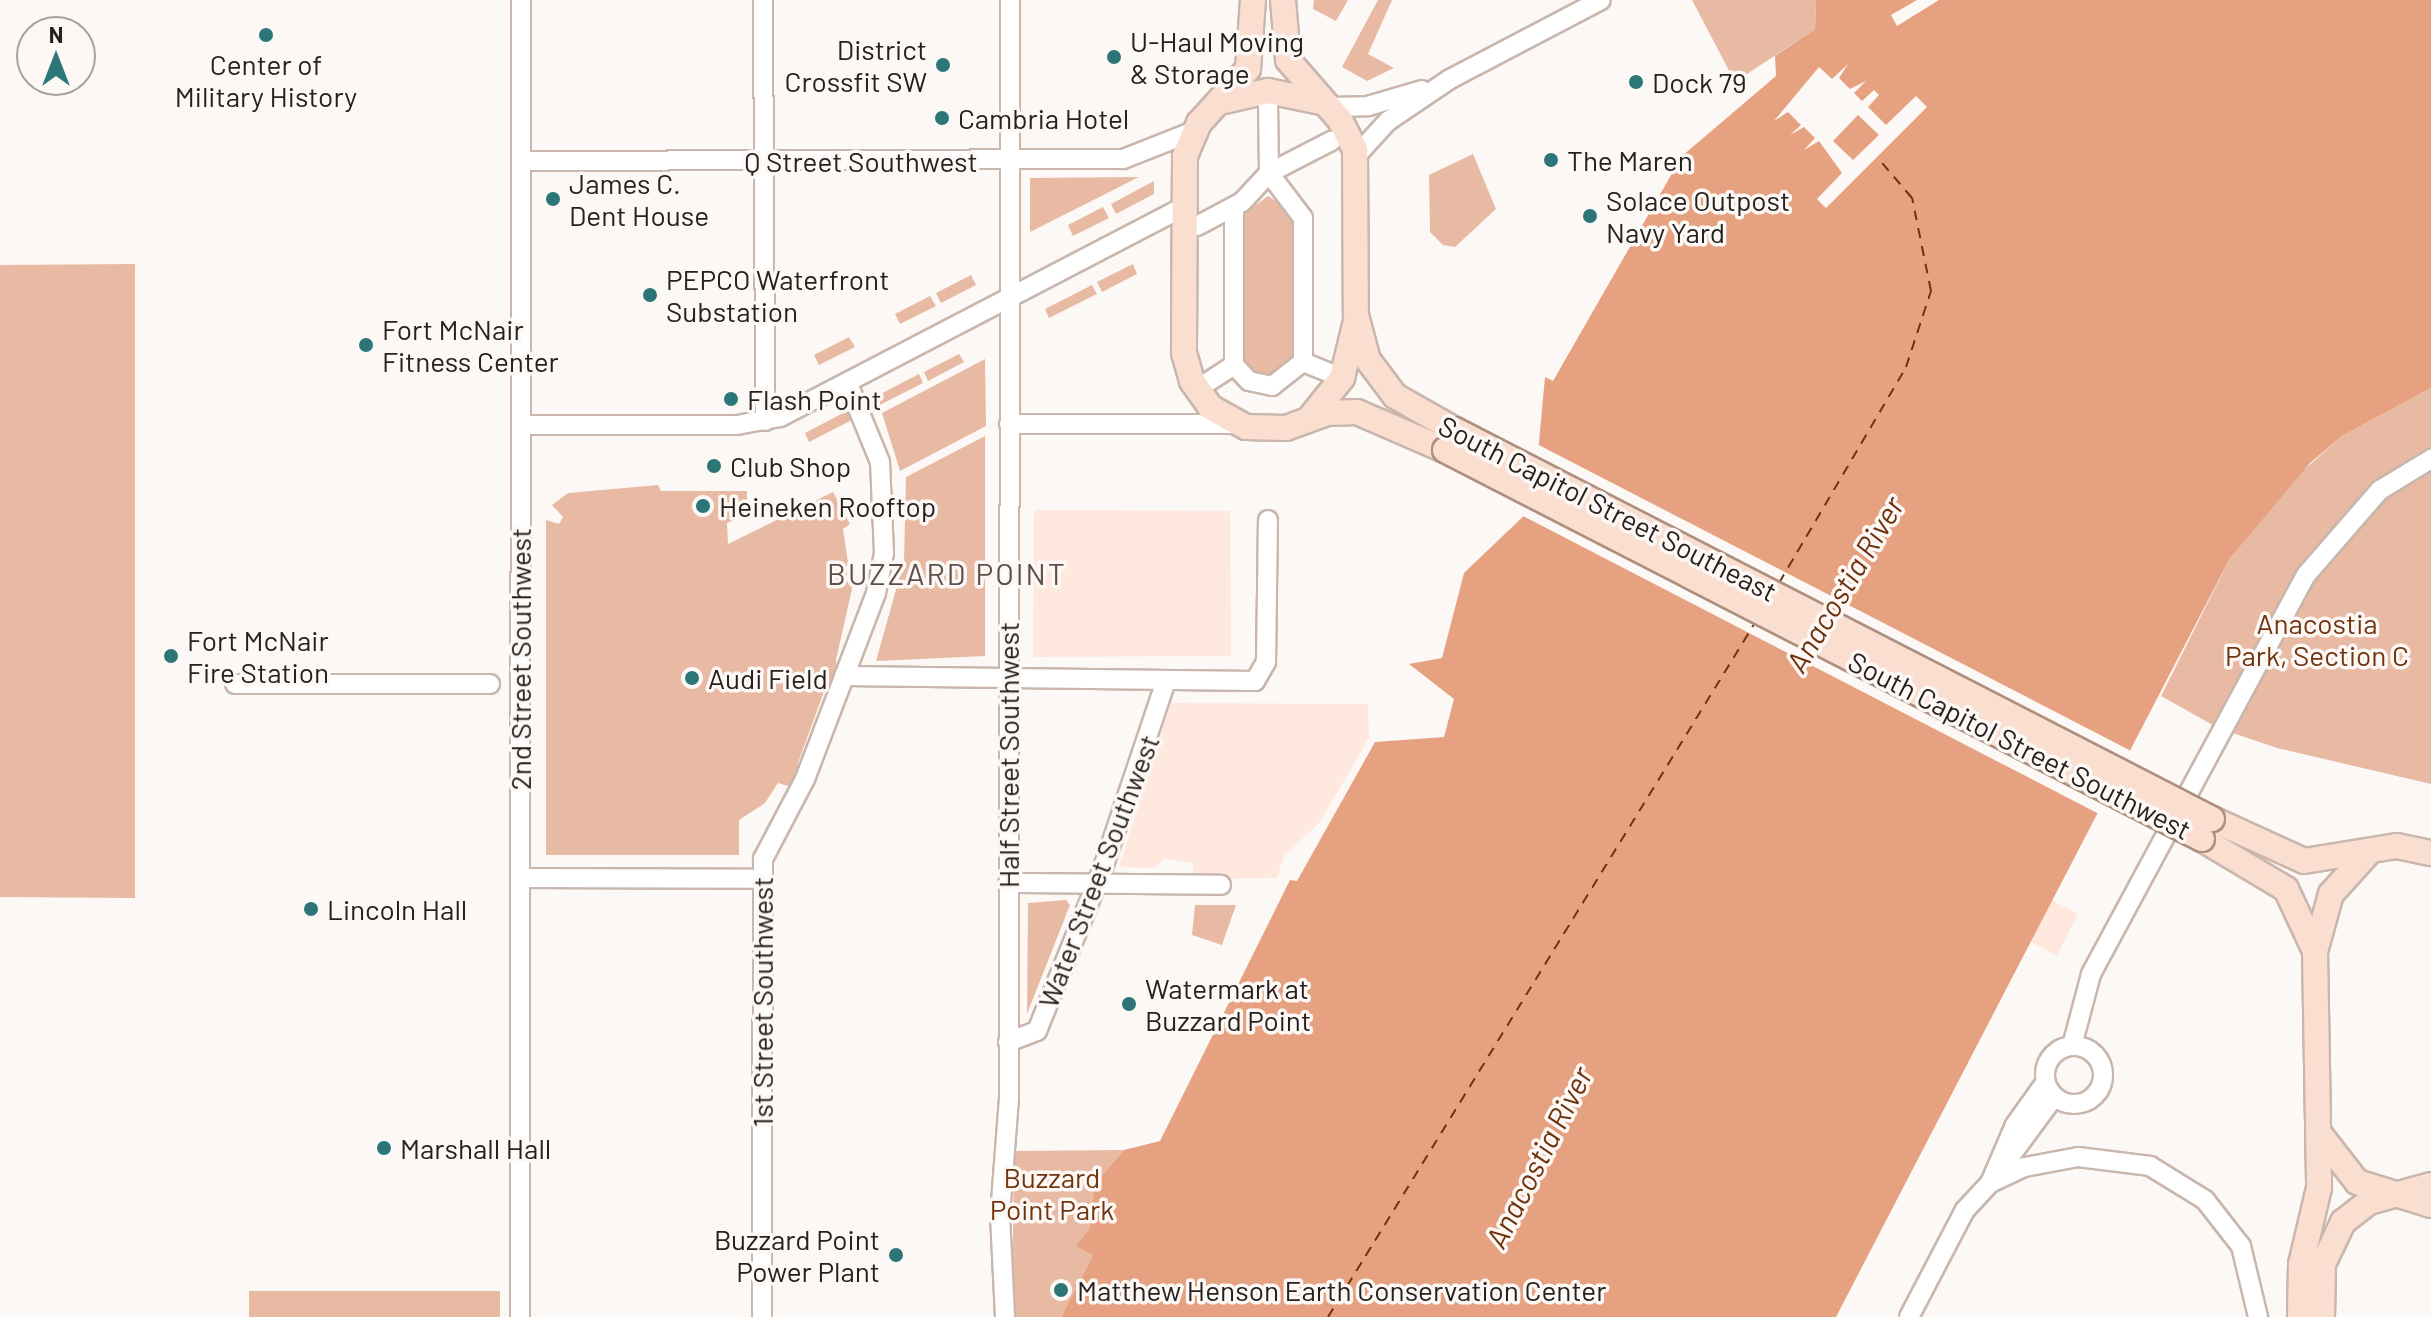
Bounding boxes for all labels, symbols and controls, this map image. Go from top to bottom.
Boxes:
north arrow [16,16,96,96]
text: N [49,21,63,47]
place label: U-Haul Moving & Storage [1130,24,1304,90]
marker: Center of Military History [257,26,275,44]
place label: District Crossfit SW [785,32,927,98]
place label: Center of Military History [175,47,357,113]
marker: U-Haul Moving & Storage [1105,48,1123,66]
marker: District Crossfit SW [934,56,952,74]
place label: Dock 79 [1652,65,1747,99]
marker: Dock 79 [1627,73,1645,91]
place label: Cambria Hotel [958,101,1129,135]
marker: Cambria Hotel [933,109,951,127]
place label: The Maren [1567,143,1693,177]
street label: Q Street Southwest [744,144,978,178]
marker: The Maren [1542,151,1560,169]
place label: James C. Dent House [569,166,709,232]
place label: Solace Outpost Navy Yard [1606,183,1790,249]
marker: James C. Dent House [544,190,562,208]
marker: Solace Outpost Navy Yard [1581,207,1599,225]
place label: PEPCO Waterfront Substation [666,262,889,328]
marker: PEPCO Waterfront Substation [641,286,659,304]
place label: Fort McNair Fitness Center [382,312,559,378]
marker: Fort McNair Fitness Center [357,336,375,354]
place label: Flash Point [747,382,882,416]
marker: Flash Point [722,390,740,408]
street label: South Capitol Street Southeast [1433,408,1783,608]
place label: Club Shop [730,449,851,483]
marker: Club Shop [705,457,723,475]
place label: Heineken Rooftop [719,489,936,523]
water label: Anacostia River [1777,490,1911,678]
marker: Heineken Rooftop [694,497,712,515]
street label: 2nd Street Southwest [503,528,537,790]
district label: BUZZARD POINT [827,555,1067,591]
park label: Anacostia Park, Section C [2225,606,2409,672]
street label: Half Street Southwest [991,622,1025,888]
place label: Fort McNair Fire Station [187,623,329,689]
street label: South Capitol Street Southwest [1843,644,2197,846]
marker: Fort McNair Fire Station [162,647,180,665]
place label: Audi Field [708,661,828,695]
marker: Audi Field [683,669,701,687]
street label: Water Street Southwest [1030,730,1166,1012]
street label: 1st Street Southwest [745,877,779,1127]
place label: Lincoln Hall [327,892,467,926]
marker: Lincoln Hall [302,900,320,918]
place label: Watermark at Buzzard Point [1145,971,1311,1037]
marker: Watermark at Buzzard Point [1120,995,1138,1013]
water label: Anacostia River [1477,1060,1599,1254]
place label: Marshall Hall [400,1131,551,1165]
marker: Marshall Hall [375,1139,393,1157]
park label: Buzzard Point Park [990,1160,1114,1226]
place label: Buzzard Point Power Plant [714,1222,880,1288]
marker: Buzzard Point Power Plant [887,1246,905,1264]
place label: Matthew Henson Earth Conservation Center [1077,1273,1606,1307]
marker: Matthew Henson Earth Conservation Center [1052,1281,1070,1299]

